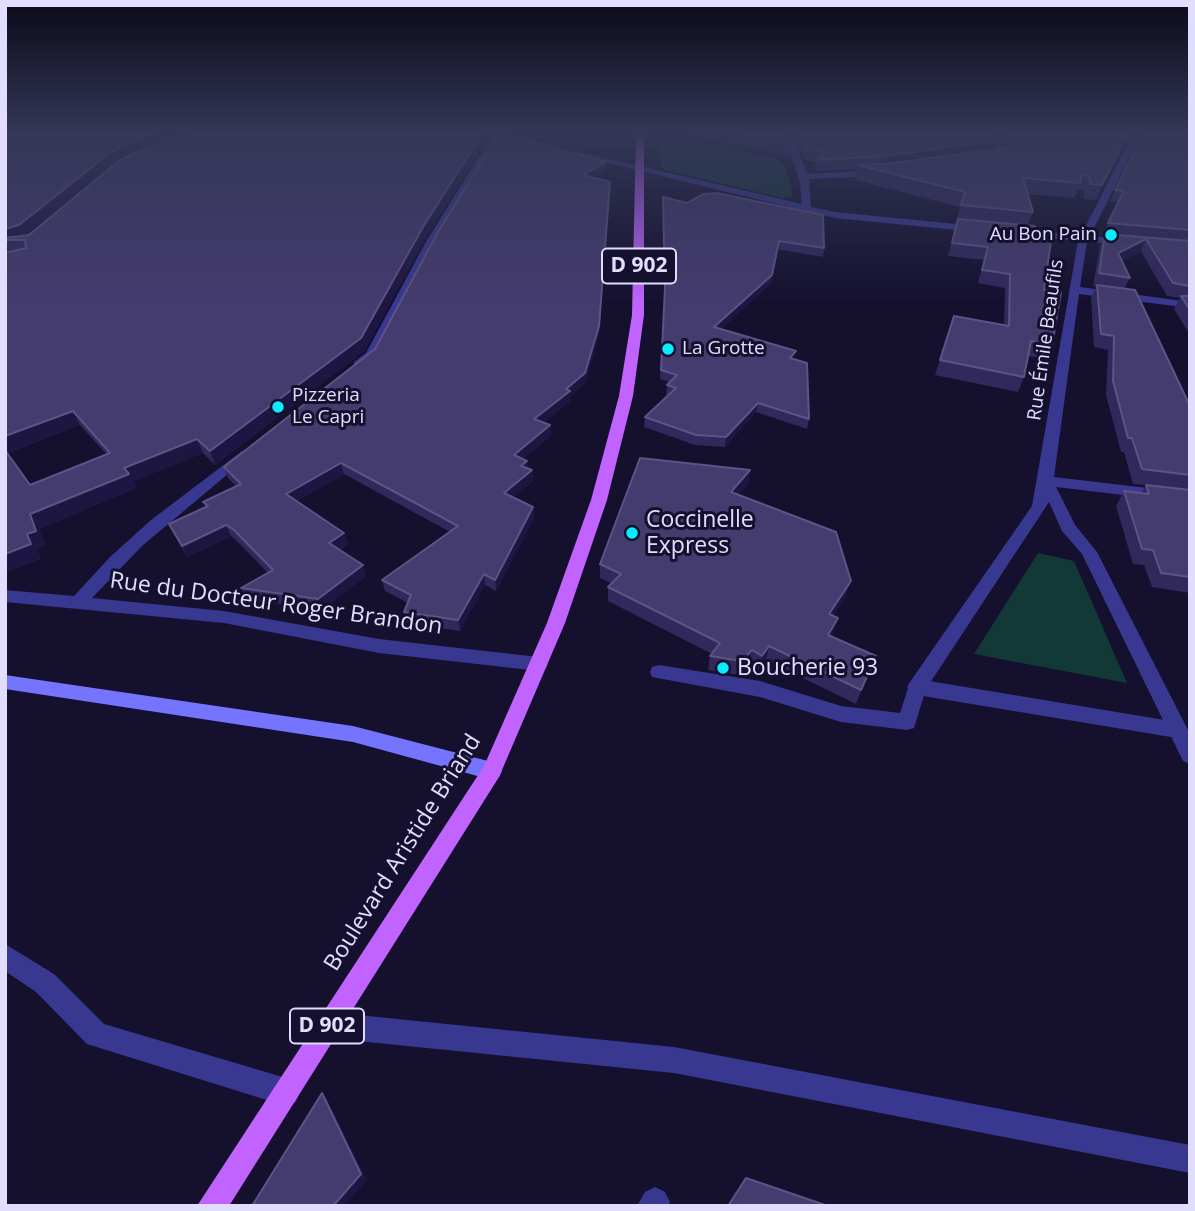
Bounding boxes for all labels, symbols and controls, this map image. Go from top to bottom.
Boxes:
place label: Au Bon Pain [990,224,1097,246]
marker: Au Bon Pain [1103,227,1119,243]
road number: D 902 [602,248,676,284]
street label: Rue Émile Beaufils [1023,258,1069,422]
place label: La Grotte [682,338,765,360]
marker: La Grotte [660,341,676,357]
place label: Pizzeria Le Capri [292,385,364,429]
marker: Pizzeria Le Capri [270,399,286,415]
place label: Coccinelle Express [646,506,754,560]
marker: Coccinelle Express [624,525,640,541]
street label: Rue du Docteur Roger Brandon [108,567,444,641]
place label: Boucherie 93 [737,654,878,682]
marker: Boucherie 93 [715,660,731,676]
street label: Boulevard Aristide Briand [319,730,487,976]
road number: D 902 [290,1009,364,1044]

